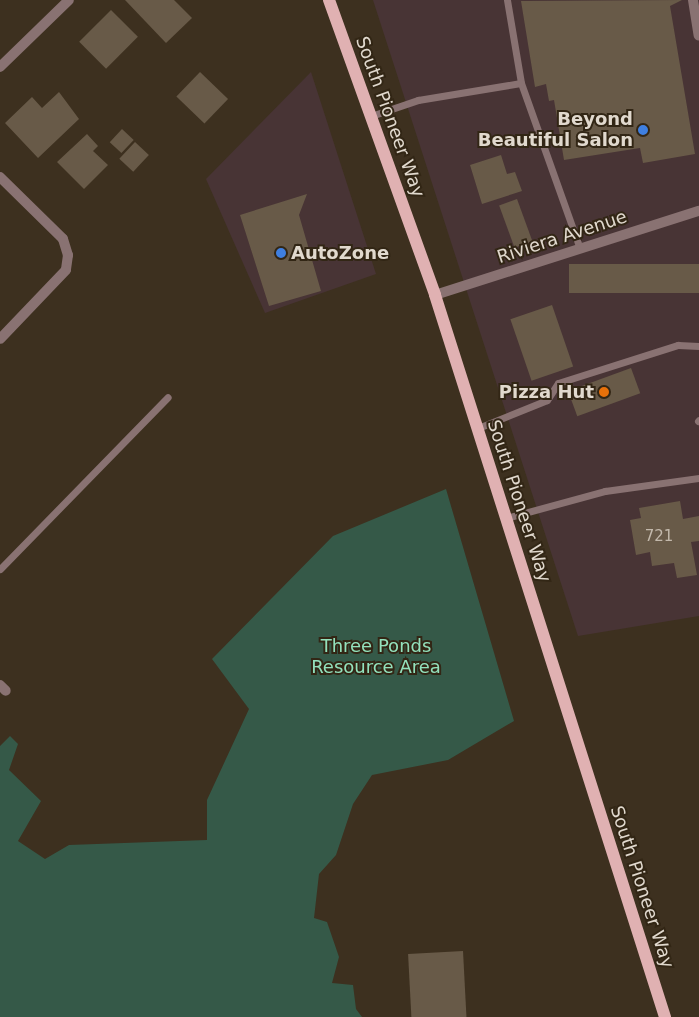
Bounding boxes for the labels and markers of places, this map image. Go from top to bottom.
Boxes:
place label: Beyond Beautiful Salon [478,109,633,152]
marker: Beyond Beautiful Salon [637,124,649,136]
place label: AutoZone [291,242,389,264]
marker: AutoZone [275,247,287,259]
place label: Pizza Hut [499,381,594,403]
marker: Pizza Hut [598,386,610,398]

